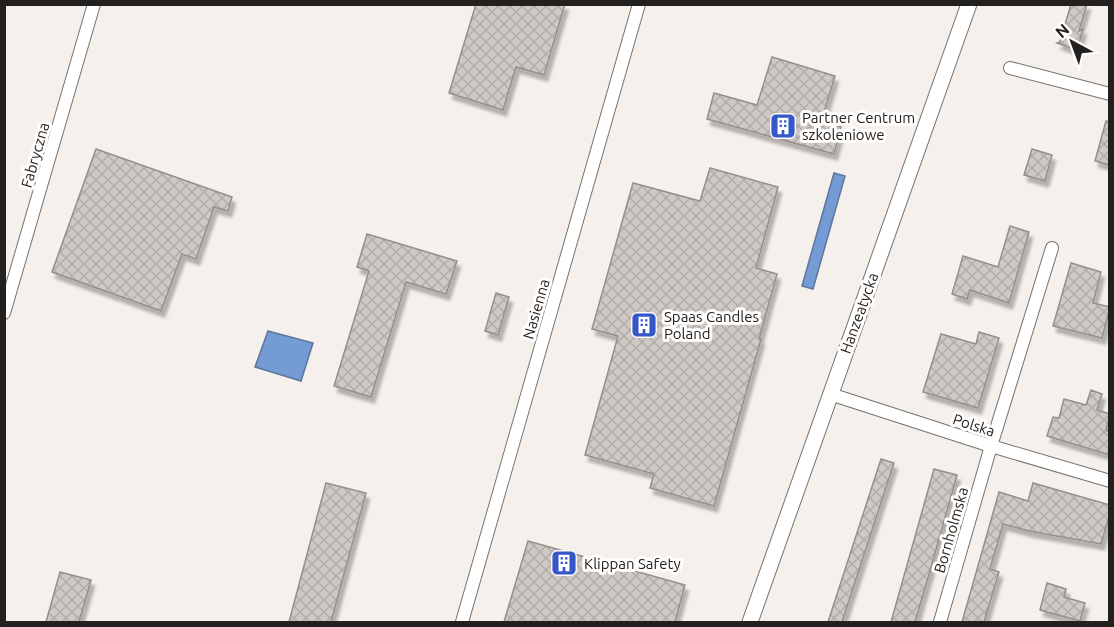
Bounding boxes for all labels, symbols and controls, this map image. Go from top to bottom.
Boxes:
north arrow [1042,12,1102,72]
text: N [1052,20,1073,41]
place label: Partner Centrum szkoleniowe [802,109,915,143]
building icon: Partner Centrum szkoleniowe [768,111,798,141]
street label: Fabryczna [18,120,52,190]
street label: Hanzeatycka [837,270,881,356]
street label: Nasienna [519,277,553,341]
place label: Spaas Candles Poland [664,308,759,342]
building icon: Spaas Candles Poland [629,310,659,340]
street label: Polska [951,410,997,440]
street label: Bornholmska [931,485,971,575]
building icon: Klippan Safety [549,548,579,578]
place label: Klippan Safety [584,555,681,572]

